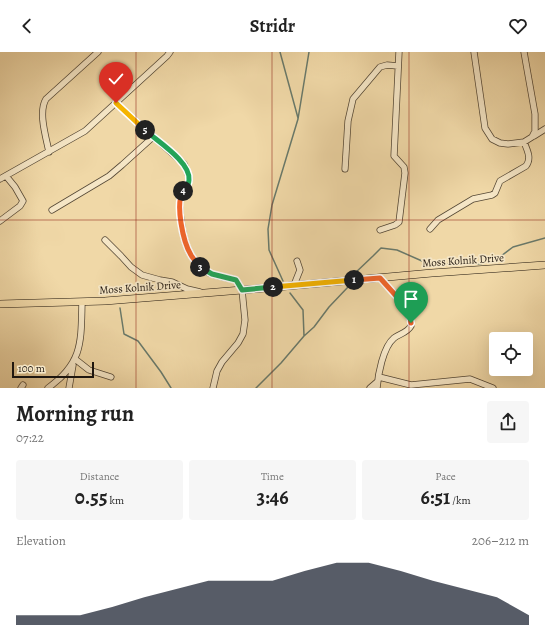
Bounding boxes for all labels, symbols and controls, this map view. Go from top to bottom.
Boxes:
text: Stridr [250,14,295,38]
icon: back [16,15,38,37]
icon: heart [507,15,529,37]
pin [99,62,133,103]
icon: check [105,68,127,90]
pin: 5 [135,120,155,140]
text: 5 [143,122,147,137]
pin: 4 [173,181,193,201]
text: 4 [180,183,186,198]
street label: Moss Kolnik Drive [422,250,504,271]
pin: 3 [190,257,210,277]
text: 3 [198,259,202,274]
pin: 1 [344,270,364,290]
text: 1 [352,272,356,287]
street label: Moss Kolnik Drive [99,277,181,298]
pin: 2 [263,277,283,297]
text: 2 [270,279,276,294]
pin [394,282,428,323]
icon: arrive [400,288,422,310]
map controls [489,332,533,376]
button: locate [489,332,533,376]
scale bar [12,360,94,379]
text: 100 m [18,361,45,376]
text: Morning run [16,399,134,429]
button: share [487,401,529,443]
text: 07:22 [16,429,44,446]
text: Distance [80,469,119,484]
text: Time [261,469,284,484]
text: Pace [435,469,456,484]
text: 0.55 [75,484,107,511]
text: 3:46 [256,484,289,511]
text: 6:51 [420,484,450,511]
text: km [107,493,124,508]
text: /km [450,493,471,508]
text: Elevation [16,532,66,549]
text: 206–212 m [472,532,529,549]

